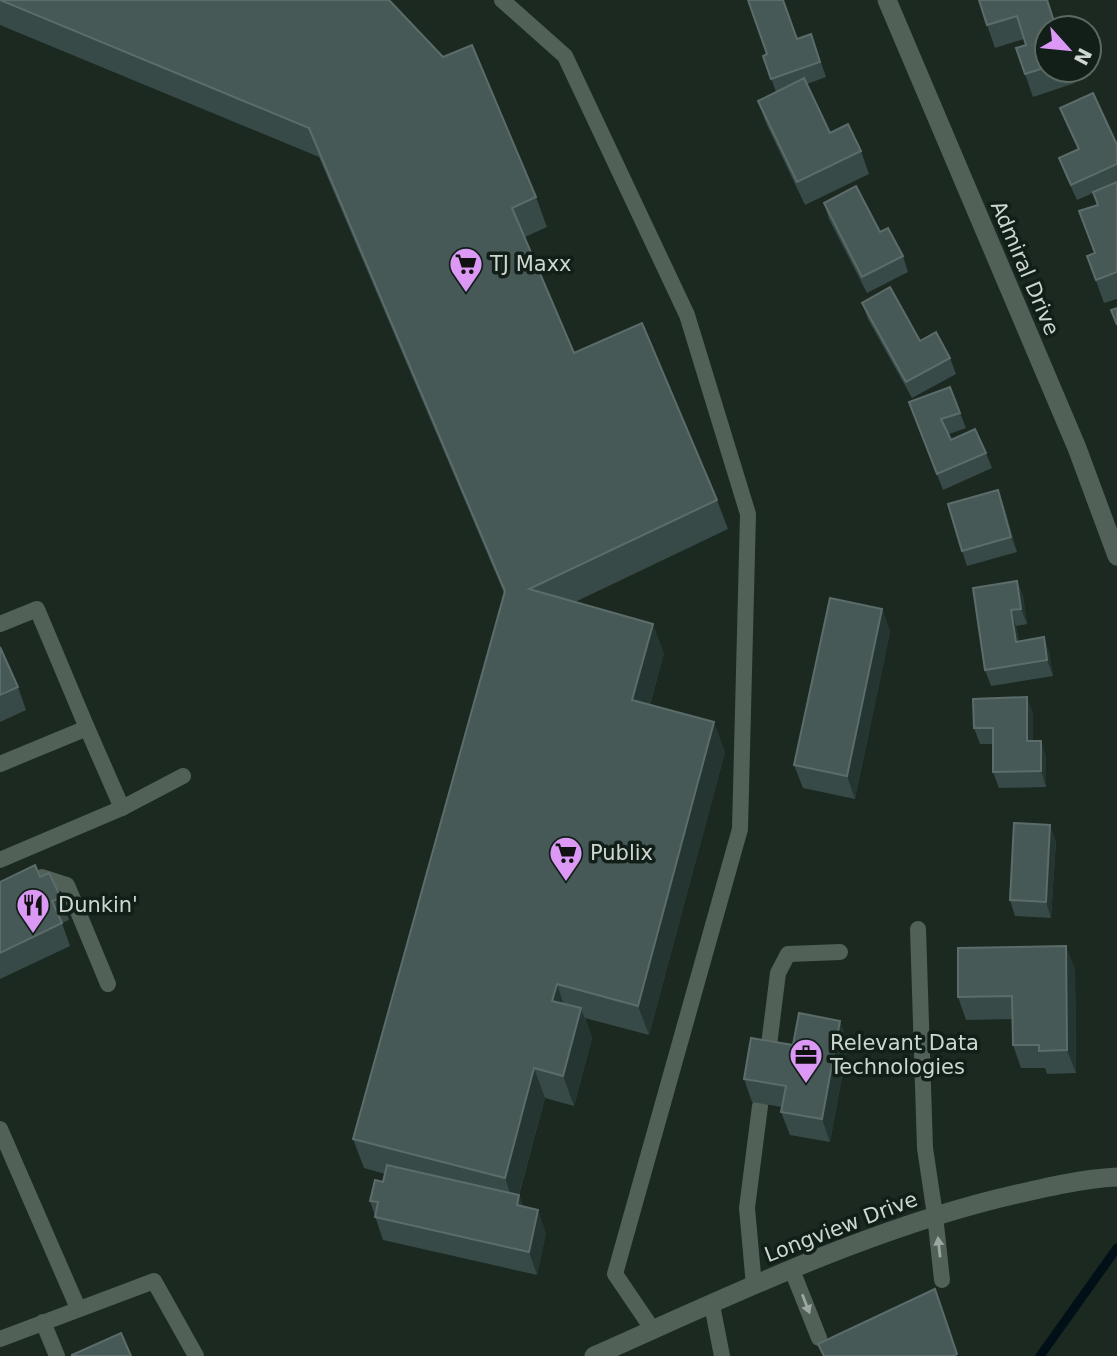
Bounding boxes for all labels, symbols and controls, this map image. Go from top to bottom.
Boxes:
north arrow [1033,14,1103,84]
text: N [1070,45,1097,69]
street label: Admiral Drive [986,197,1064,339]
supermarket icon: TJ Maxx [447,245,485,294]
place label: TJ Maxx [489,252,572,276]
supermarket icon: Publix [547,834,585,883]
place label: Publix [590,841,653,865]
restaurant icon: Dunkin' [14,886,52,935]
place label: Dunkin' [58,893,138,917]
place label: Relevant Data Technologies [829,1031,979,1079]
office icon: Relevant Data Technologies [787,1036,825,1085]
street label: Longview Drive [761,1187,921,1267]
one-way arrow [933,1236,944,1258]
one-way arrow [800,1294,811,1315]

